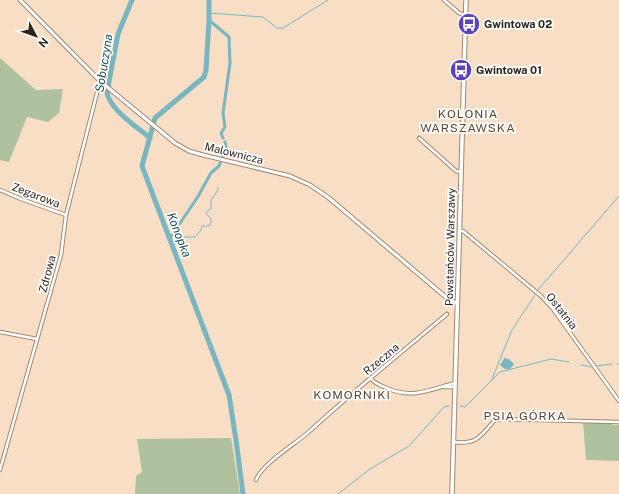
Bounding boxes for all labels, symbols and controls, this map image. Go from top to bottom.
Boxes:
bus stop icon: Gwintowa 02 [456,11,482,37]
north arrow [16,16,56,56]
place label: Gwintowa 02 [484,18,552,30]
water label: Sobuczyna [92,33,116,93]
text: N [36,35,51,50]
bus stop icon: Gwintowa 01 [448,57,474,83]
place label: Gwintowa 01 [476,64,542,76]
district label: KOLONIA WARSZAWSKA [420,107,516,135]
street label: Malownicza [203,140,265,166]
street label: Zegarowa [10,180,62,210]
street label: Powstańców Warszawy [443,188,457,306]
water label: Konopka [164,211,194,259]
street label: Zdrowa [36,254,58,294]
street label: Ostatnia [544,290,580,332]
street label: Rzeczna [361,341,401,377]
district label: KOMORNIKI [313,388,391,402]
district label: PSIA GÓRKA [483,409,567,423]

